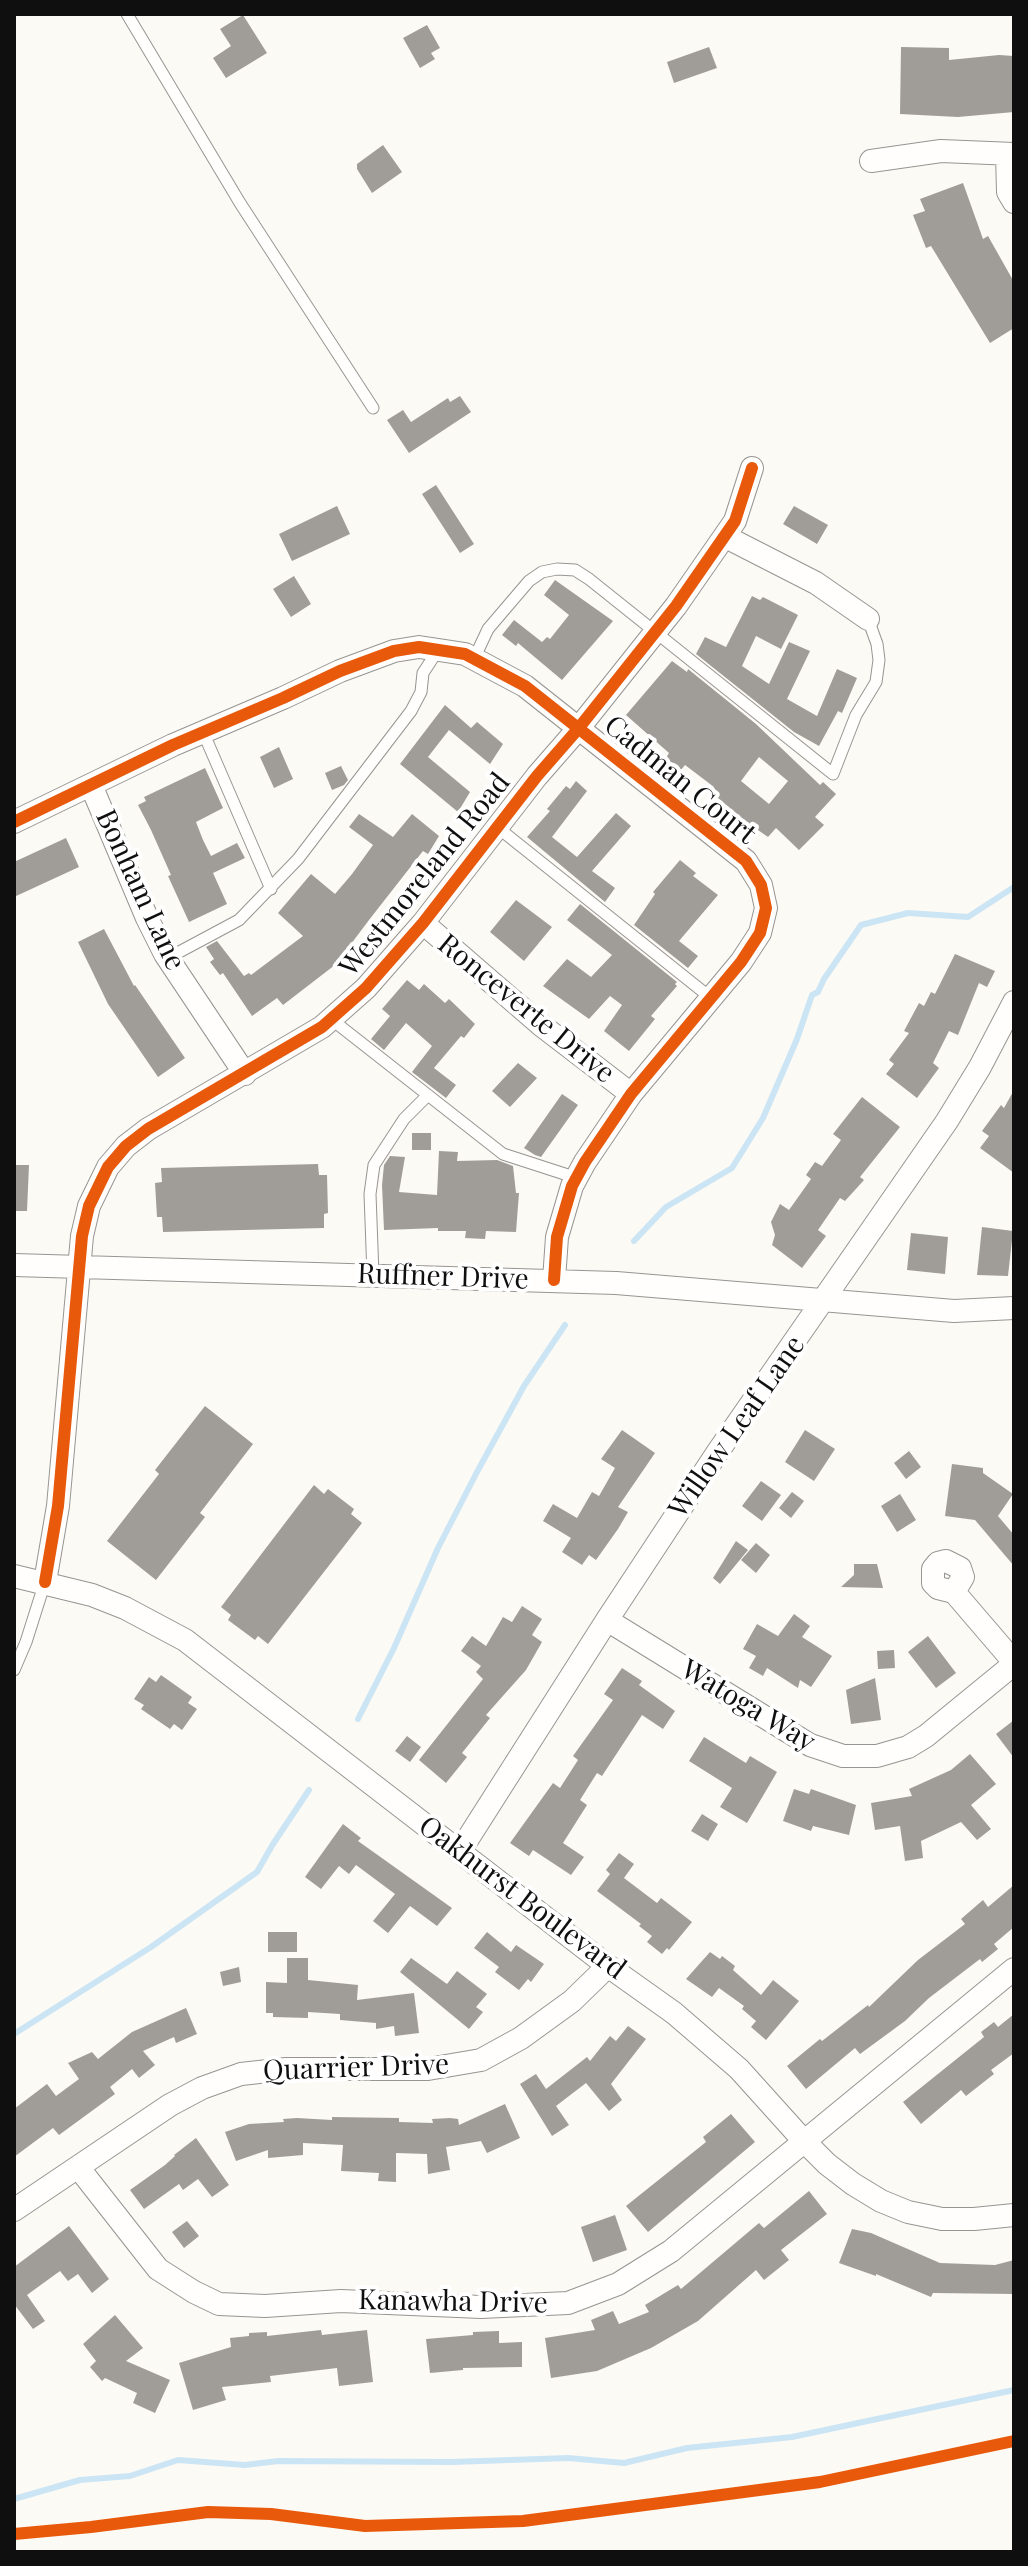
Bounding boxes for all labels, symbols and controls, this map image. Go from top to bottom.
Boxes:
street label: Cadman Court [597,709,763,851]
street label: Westmoreland Road [333,767,517,983]
street label: Bonham Lane [88,804,192,976]
street label: Ronceverte Drive [431,928,621,1090]
street label: Ruffner Drive [357,1257,529,1297]
street label: Willow Leaf Lane [662,1330,812,1524]
street label: Watoga Way [675,1653,821,1759]
street label: Oakhurst Boulevard [412,1809,632,1987]
street label: Quarrier Drive [262,2048,450,2088]
street label: Kanawha Drive [358,2284,548,2320]

